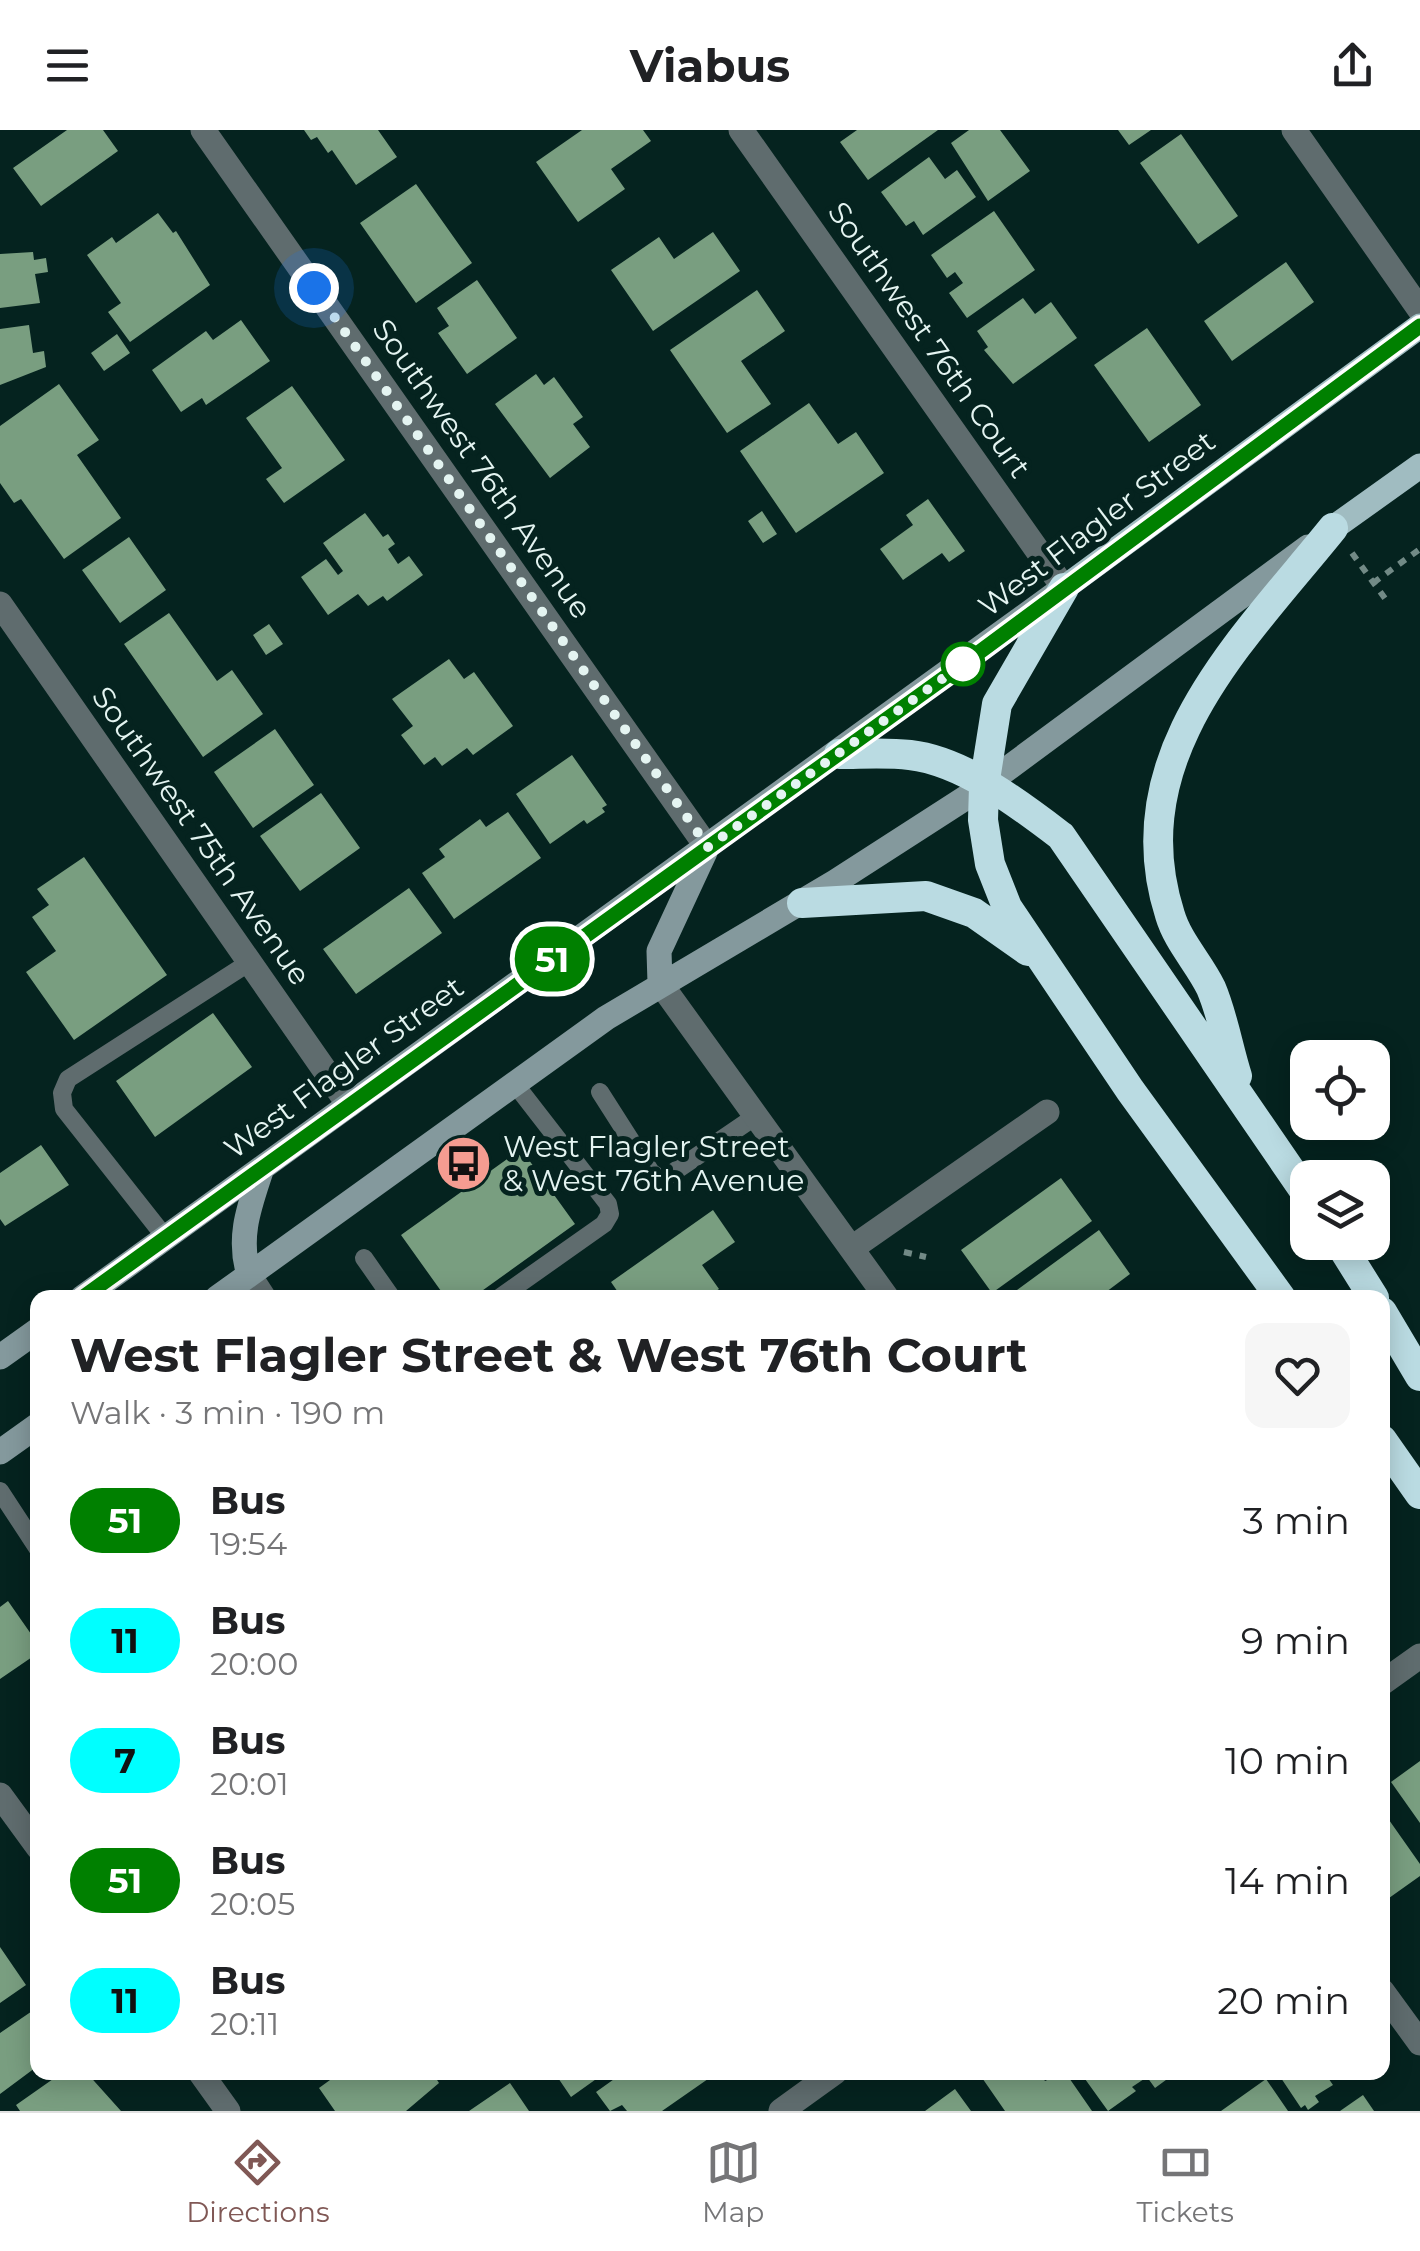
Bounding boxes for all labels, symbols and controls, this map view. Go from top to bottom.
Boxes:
icon: menu [40,38,95,93]
text: Viabus [630,38,790,93]
icon: share [1325,38,1380,93]
street label: Southwest 76th Court [820,195,1039,485]
your location [289,263,339,313]
street label: Southwest 76th Avenue [365,312,600,626]
street label: West Flagler Street [971,423,1222,625]
unlabelled marker [942,643,984,685]
street label: Southwest 75th Avenue [84,679,319,992]
line badge: 51 [507,926,597,992]
text: 51 [535,938,569,981]
street label: West Flagler Street [217,968,471,1167]
map controls [1290,1040,1390,1260]
button: locate [1290,1040,1390,1140]
place label: West Flagler Street & West 76th Avenue [503,1128,804,1199]
bus stop icon: West Flagler Street & West 76th Avenue [434,1134,494,1194]
button: layers [1290,1160,1390,1260]
button: heart [1245,1323,1350,1428]
text: West Flagler Street & West 76th Court [70,1326,1027,1384]
text: Walk · 3 min · 190 m [70,1393,385,1432]
text: Bus [210,1477,285,1524]
text: 3 min [1242,1497,1350,1544]
text: 51 [108,1499,142,1542]
text: 19:54 [210,1524,287,1563]
text: Bus [210,1597,285,1644]
text: 9 min [1241,1617,1350,1664]
text: 11 [111,1619,139,1662]
text: 20:00 [210,1644,298,1683]
text: Bus [210,1717,285,1764]
text: 10 min [1225,1737,1350,1784]
text: 7 [114,1739,136,1782]
text: 20:01 [210,1764,289,1803]
text: Bus [210,1837,285,1884]
text: 14 min [1225,1857,1350,1904]
text: 51 [108,1859,142,1902]
text: 20:05 [210,1884,295,1923]
text: Bus [210,1957,285,2004]
text: 20 min [1217,1977,1350,2024]
text: 11 [111,1979,139,2022]
text: 20:11 [210,2004,279,2043]
tab: Directions [186,2135,330,2229]
tab: Map [702,2135,764,2229]
tab: Tickets [1137,2135,1234,2229]

